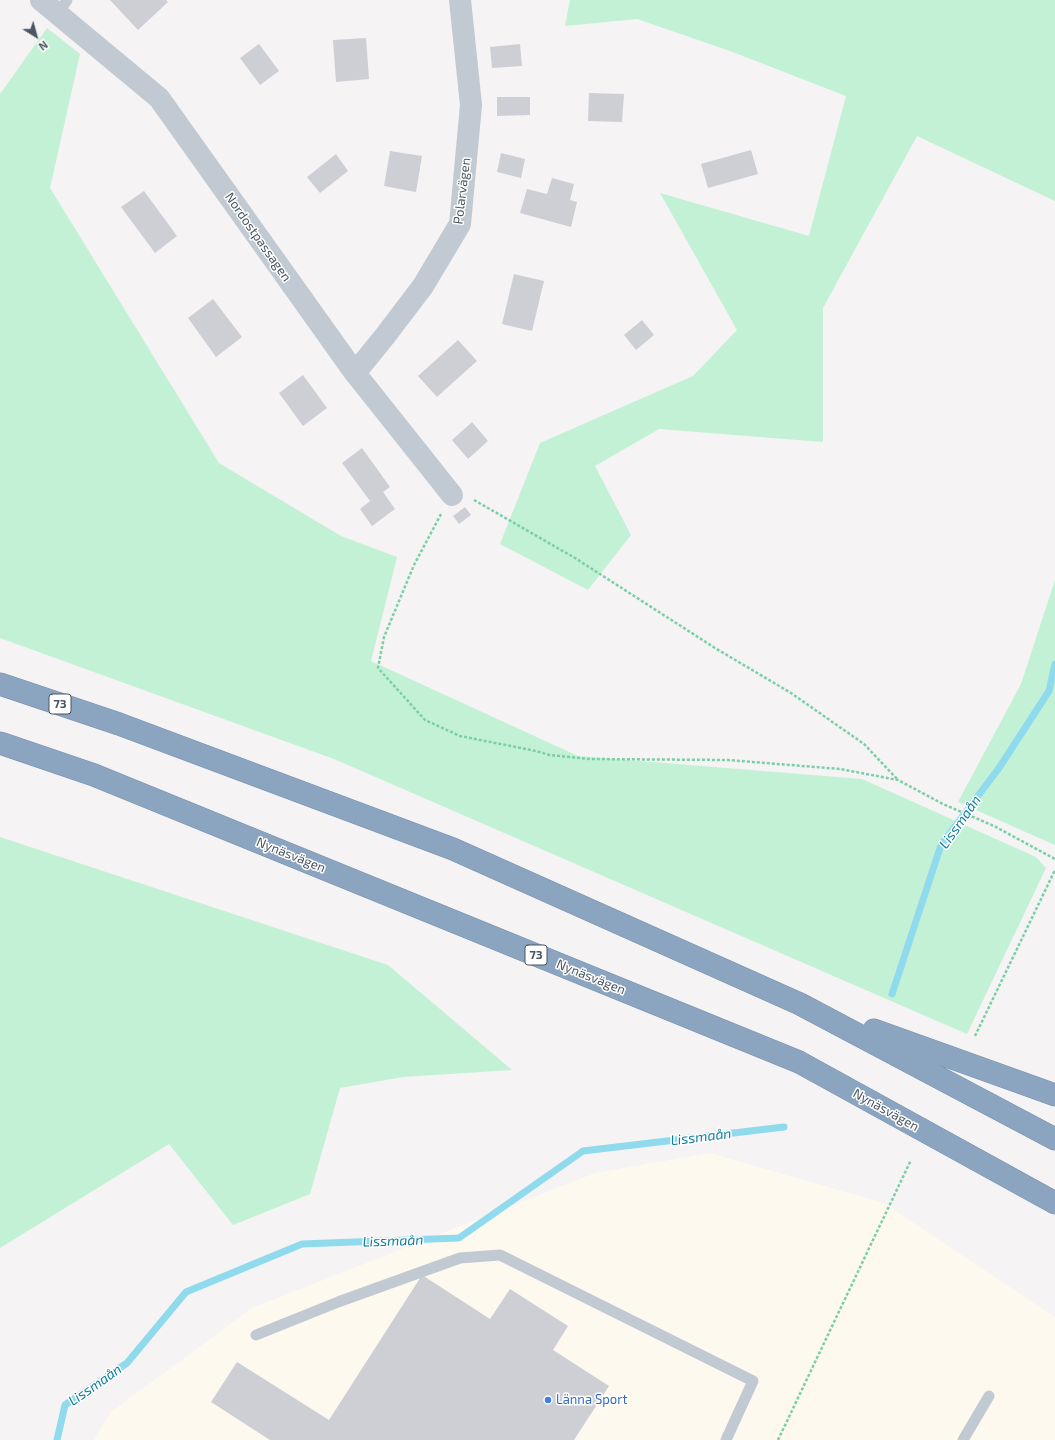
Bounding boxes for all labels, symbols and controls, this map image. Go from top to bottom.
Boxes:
north arrow [16,16,56,56]
text: N [36,38,51,54]
street label: Polarvägen [450,157,474,225]
street label: Nordostpassagen [222,190,294,284]
road number: 73 [49,694,71,714]
water label: Lissmaån [936,792,984,852]
street label: Nynäsvägen [254,834,328,876]
road number: 73 [525,945,547,965]
street label: Nynäsvägen [554,956,628,998]
street label: Nynäsvägen [850,1085,922,1135]
water label: Lissmaån [670,1125,732,1149]
water label: Lissmaån [362,1232,424,1250]
water label: Lissmaån [65,1361,125,1409]
place label: Länna Sport [556,1392,627,1408]
marker: Länna Sport [543,1395,553,1405]

